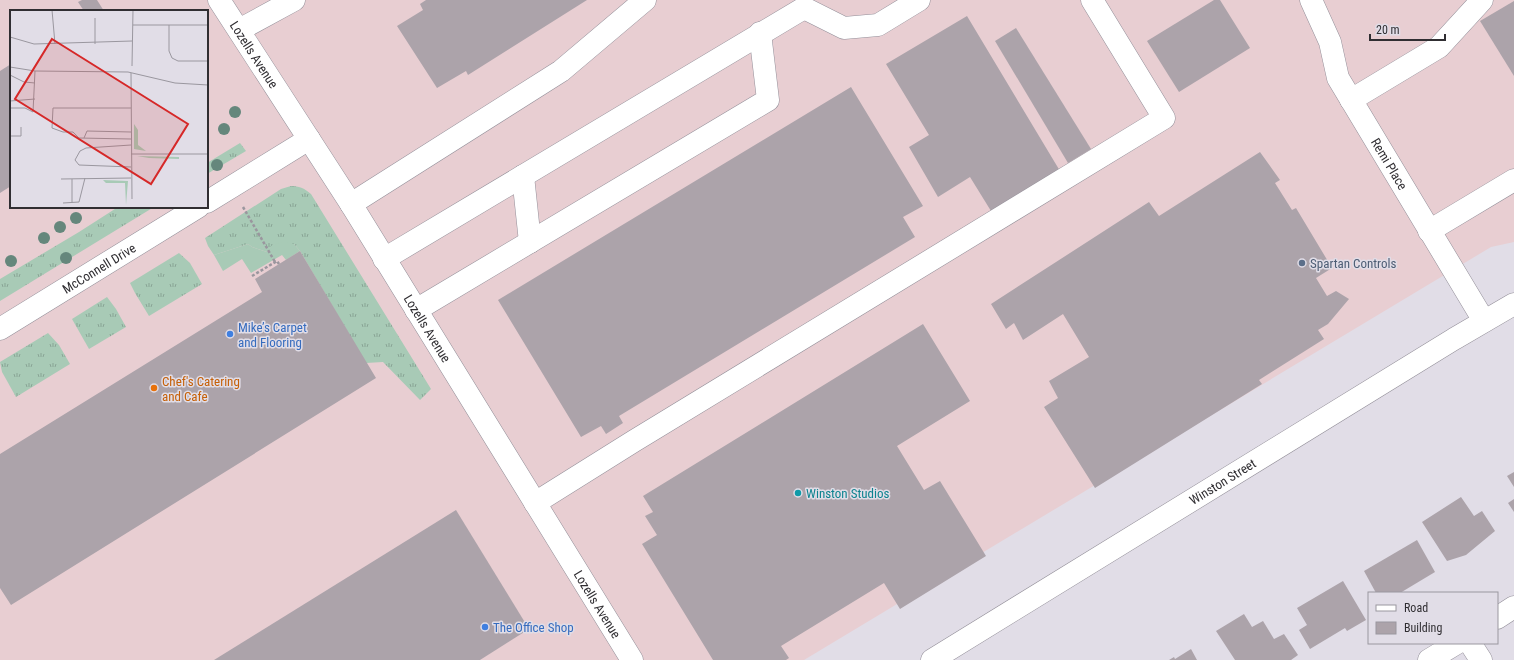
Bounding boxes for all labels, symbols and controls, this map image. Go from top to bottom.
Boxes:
inset map [10,10,208,208]
scale bar [1370,16,1445,42]
street label: Lozells Avenue [227,18,281,91]
text: 20 m [1376,23,1400,37]
street label: Remi Place [1368,135,1411,192]
street label: McConnell Drive [59,240,138,296]
place label: Spartan Controls [1310,256,1396,271]
marker: Spartan Controls [1297,258,1307,268]
street label: Lozells Avenue [401,292,454,365]
place label: Mike’s Carpet and Flooring [238,320,307,350]
marker: Mike’s Carpet and Flooring [225,329,235,339]
place label: Chef's Catering and Cafe [162,374,240,404]
marker: Chef's Catering and Cafe [149,383,159,393]
street label: Winston Street [1187,455,1259,507]
place label: Winston Studios [806,486,889,501]
marker: Winston Studios [793,488,803,498]
street label: Lozells Avenue [571,568,624,641]
legend [1368,592,1498,644]
text: Road [1404,601,1428,615]
place label: The Office Shop [493,620,574,635]
text: Building [1404,621,1442,635]
marker: The Office Shop [480,622,490,632]

